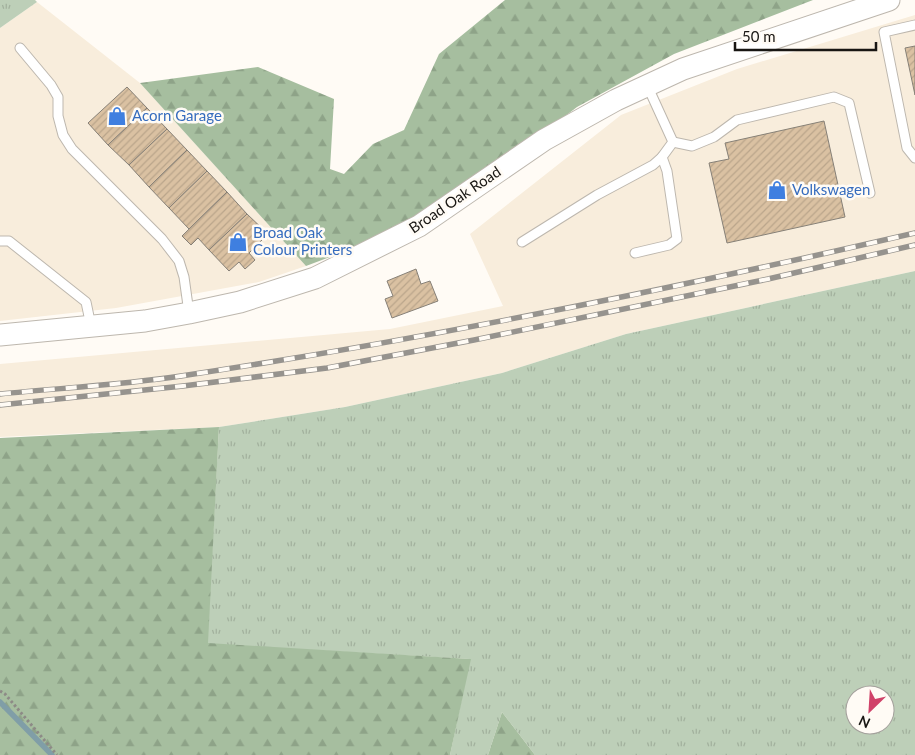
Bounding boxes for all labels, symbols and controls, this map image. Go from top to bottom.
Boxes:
scale bar [735,20,876,52]
text: 50 m [742,27,776,45]
shop icon: Acorn Garage [106,105,128,127]
place label: Acorn Garage [132,106,222,124]
street label: Broad Oak Road [405,162,504,237]
shop icon: Volkswagen [766,179,788,201]
place label: Volkswagen [792,180,870,198]
place label: Broad Oak Colour Printers [253,223,352,258]
shop icon: Broad Oak Colour Printers [227,231,249,253]
north arrow [845,685,895,735]
text: N [856,712,873,732]

